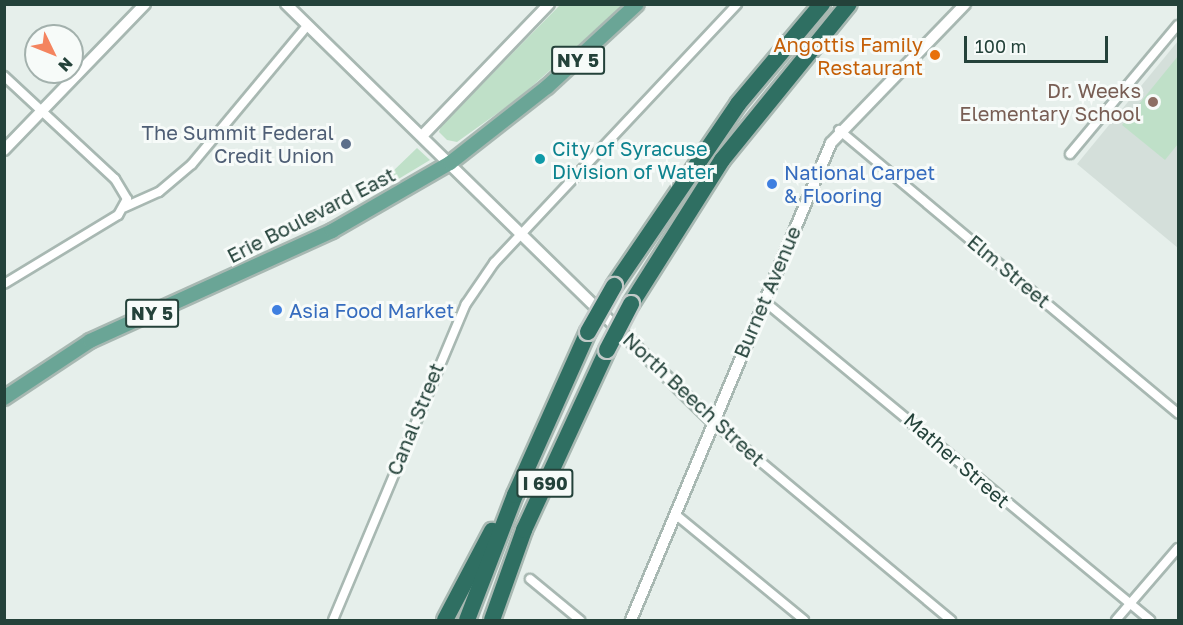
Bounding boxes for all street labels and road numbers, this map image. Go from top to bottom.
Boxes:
road number: NY 5 [551,45,605,75]
street label: Erie Boulevard East [223,162,399,268]
street label: Burnet Avenue [728,223,806,361]
street label: Elm Street [963,230,1055,312]
road number: NY 5 [125,298,179,328]
street label: North Beech Street [618,327,770,471]
street label: Canal Street [382,359,448,479]
street label: Mather Street [899,408,1015,512]
road number: I 690 [515,468,575,498]

